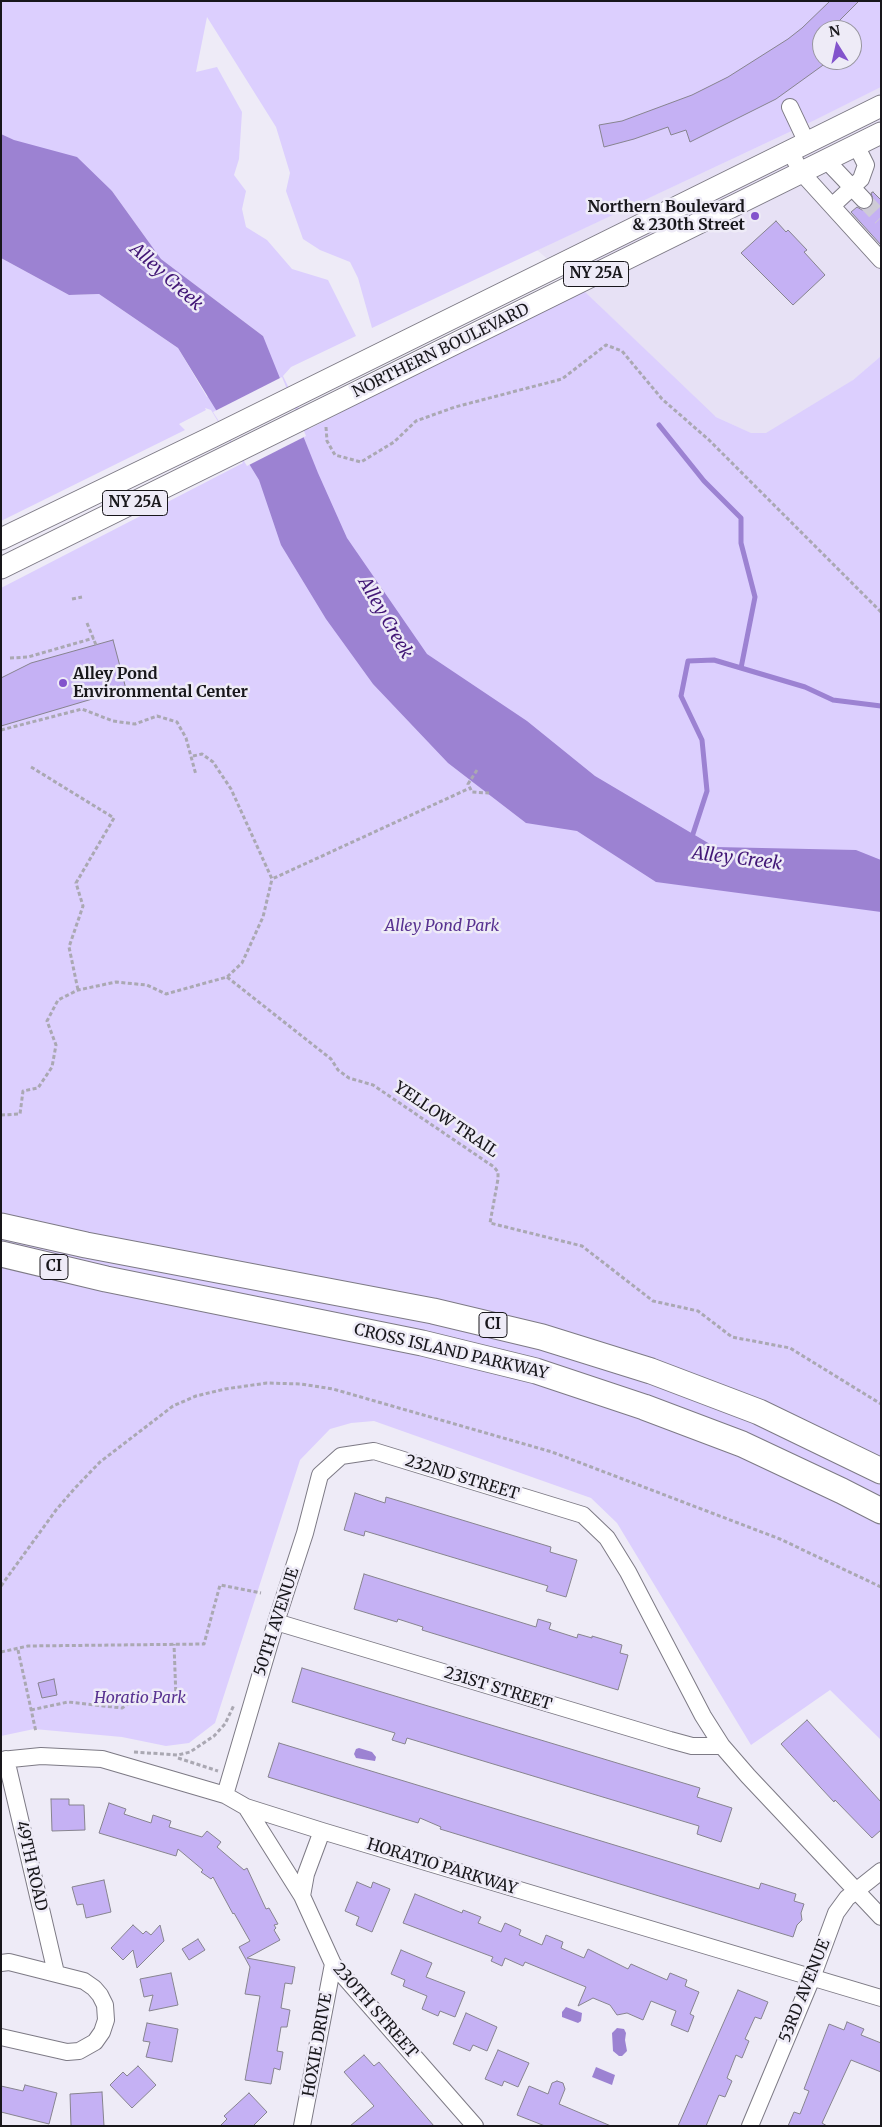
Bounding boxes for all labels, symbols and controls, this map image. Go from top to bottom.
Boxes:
north arrow [812,20,862,70]
text: N [828,21,842,41]
place label: Northern Boulevard & 230th Street [588,197,745,235]
marker: Northern Boulevard & 230th Street [749,210,761,222]
water label: Alley Creek [125,239,207,315]
road number: NY 25A [564,262,628,286]
street label: NORTHERN BOULEVARD [350,300,532,402]
road number: NY 25A [102,490,168,516]
water label: Alley Creek [353,573,417,663]
place label: Alley Pond Environmental Center [73,664,248,702]
marker: Alley Pond Environmental Center [57,677,69,689]
water label: Alley Creek [691,843,783,875]
park label: Alley Pond Park [385,916,499,936]
street label: YELLOW TRAIL [390,1078,502,1162]
road number: CI [40,1254,68,1280]
road number: CI [479,1312,507,1338]
street label: CROSS ISLAND PARKWAY [352,1320,550,1384]
street label: 232ND STREET [403,1452,521,1504]
street label: 50TH AVENUE [250,1565,304,1679]
street label: 231ST STREET [442,1664,554,1714]
park label: Horatio Park [94,1688,186,1708]
street label: 49TH ROAD [11,1819,51,1913]
street label: HORATIO PARKWAY [364,1835,520,1899]
street label: 53RD AVENUE [776,1937,834,2045]
street label: 230TH STREET [329,1960,421,2062]
street label: HOXIE DRIVE [299,1992,337,2098]

